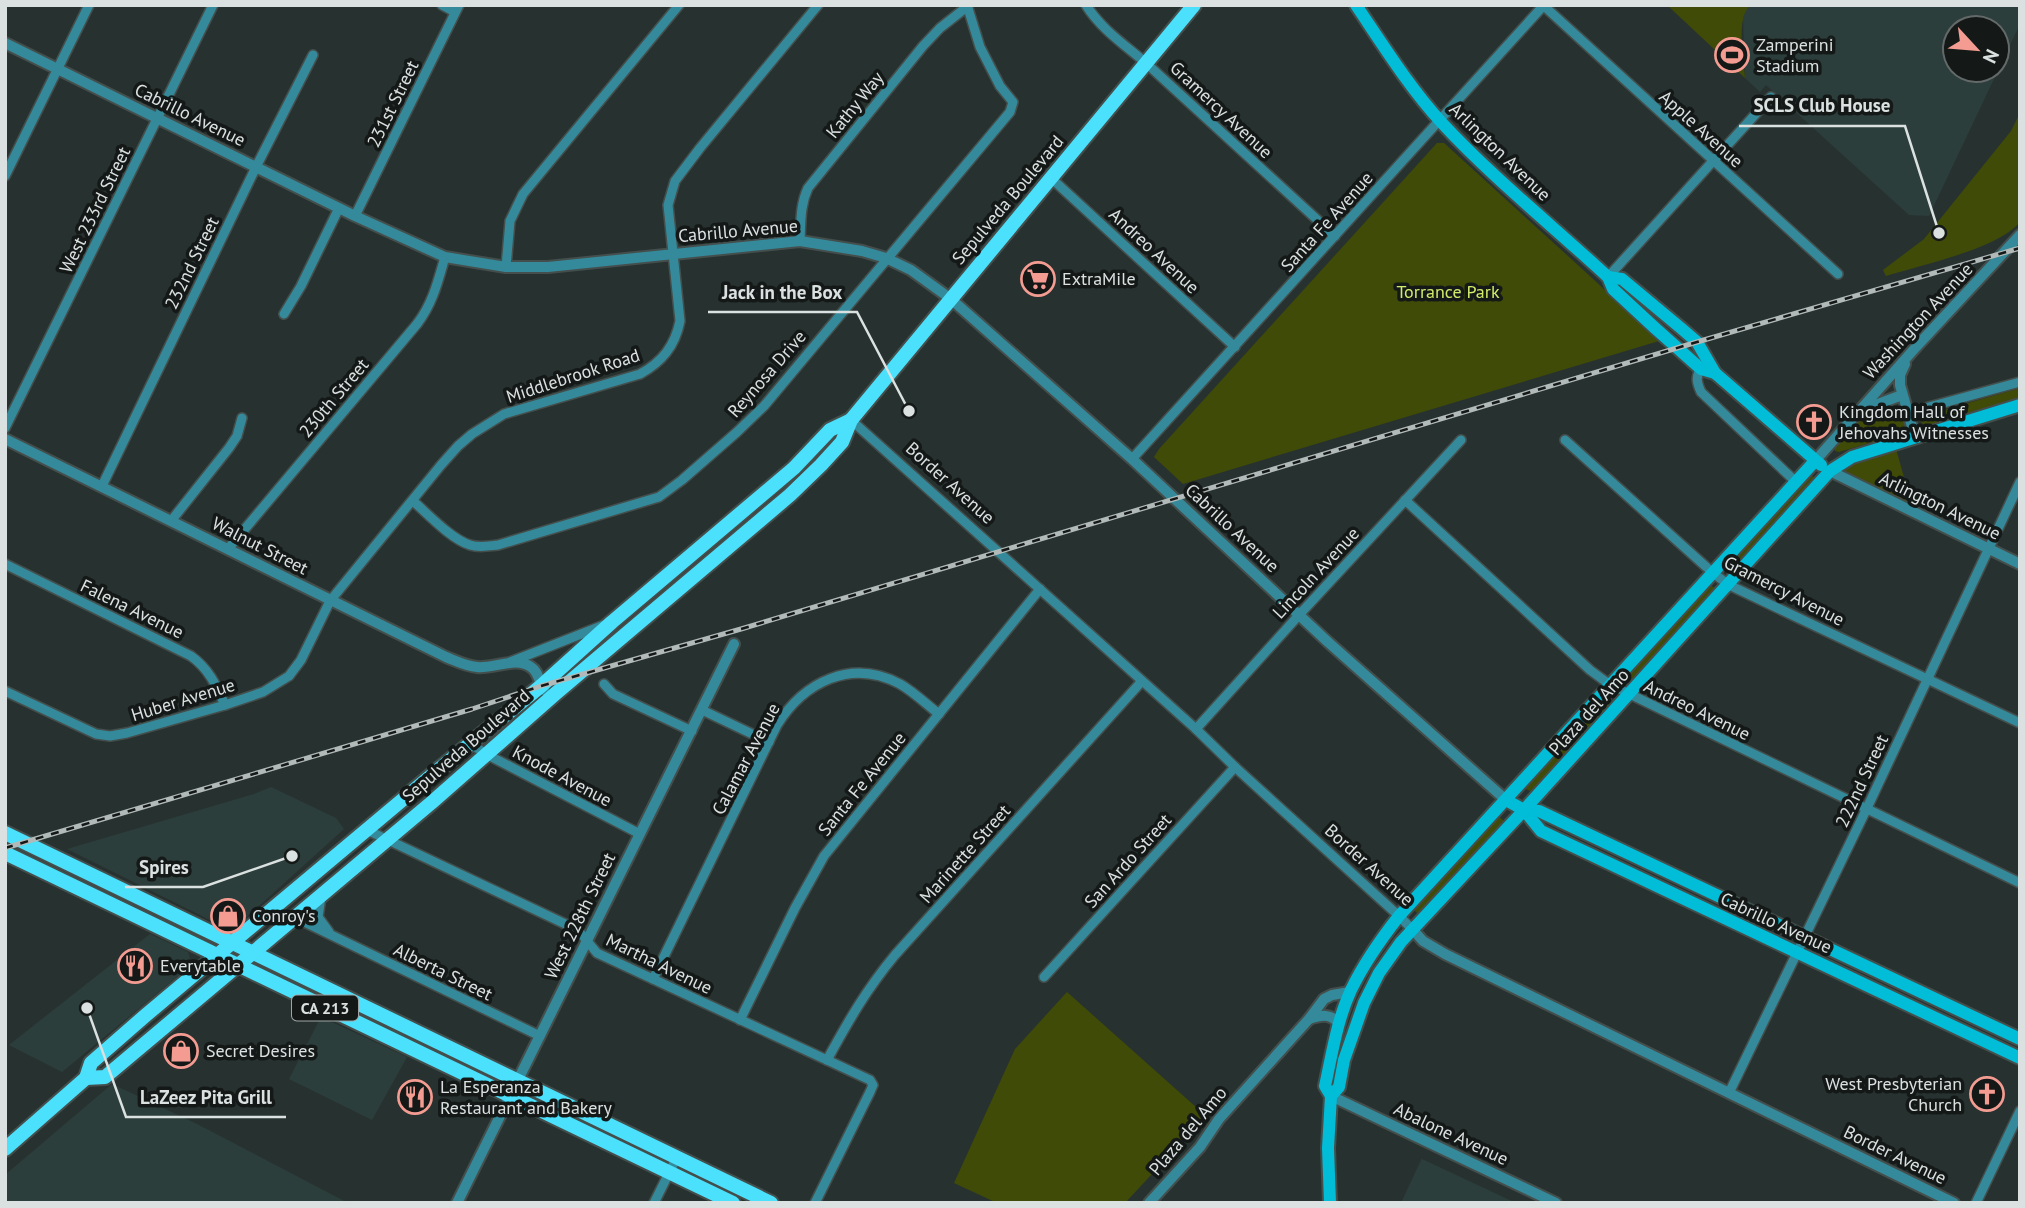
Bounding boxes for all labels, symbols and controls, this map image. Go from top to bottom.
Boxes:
north arrow [1941,14,2011,84]
place label: Zamperini Stadium [1756,33,1833,77]
sports icon: Zamperini Stadium [1713,36,1751,74]
text: N [1978,46,2005,67]
street label: Gramercy Avenue [1165,56,1277,163]
street label: 231st Street [362,57,423,151]
street label: Kathy Way [821,66,889,143]
street label: Cabrillo Avenue [131,78,249,151]
street label: Apple Avenue [1655,85,1748,172]
callout: SCLS Club House [1739,86,1905,126]
text: SCLS Club House [1754,93,1890,117]
street label: Arlington Avenue [1445,97,1556,206]
street label: Sepulveda Boulevard [947,130,1068,269]
street label: West 233rd Street [54,143,135,277]
street label: Santa Fe Avenue [1276,167,1378,277]
street label: Andreo Avenue [1104,203,1204,298]
street label: 232nd Street [159,213,224,313]
street label: Cabrillo Avenue [677,214,799,247]
street label: Washington Avenue [1858,258,1977,384]
supermarket icon: ExtraMile [1019,260,1057,298]
place label: ExtraMile [1062,267,1136,290]
callout: Jack in the Box [708,272,857,312]
text: Jack in the Box [721,280,842,304]
park label: Torrance Park [1396,280,1500,303]
street label: Reynosa Drive [722,325,811,422]
street label: Middlebrook Road [503,343,642,408]
street label: 230th Street [294,353,373,442]
place label: Kingdom Hall of Jehovahs Witnesses [1838,400,1989,444]
church icon: Kingdom Hall of Jehovahs Witnesses [1795,403,1833,441]
street label: Border Avenue [901,437,1000,529]
street label: Arlington Avenue [1876,466,2005,545]
street label: Cabrillo Avenue [1181,478,1284,577]
street label: Walnut Street [208,512,312,580]
street label: Lincoln Avenue [1267,522,1364,623]
street label: Gramercy Avenue [1720,550,1848,631]
street label: Falena Avenue [77,574,188,643]
street label: Plaza del Amo [1544,663,1634,760]
street label: Huber Avenue [128,673,237,726]
street label: Andreo Avenue [1640,674,1754,745]
street label: Sepulveda Boulevard [397,684,534,807]
street label: Calamar Avenue [706,699,785,819]
street label: Santa Fe Avenue [813,727,911,840]
street label: 222nd Street [1830,731,1893,831]
street label: Knode Avenue [509,740,616,811]
street label: Marinette Street [914,800,1015,908]
street label: San Ardo Street [1079,809,1176,913]
street label: Border Avenue [1320,819,1419,911]
callout: Spires [125,847,203,887]
street label: West 228th Street [539,849,620,983]
text: Spires [139,855,189,879]
street label: Cabrillo Avenue [1717,887,1836,958]
shop icon: Conroy's [209,897,247,935]
place label: Conroy's [252,904,315,927]
street label: Martha Avenue [602,928,716,999]
street label: Alberta Street [390,938,496,1005]
restaurant icon: Everytable [116,947,154,985]
place label: Everytable [160,954,241,977]
road number: CA 213 [292,996,358,1020]
shop icon: Secret Desires [162,1032,200,1070]
place label: Secret Desires [206,1039,315,1062]
place label: West Presbyterian Church [1825,1072,1962,1116]
place label: La Esperanza Restaurant and Bakery [440,1075,612,1119]
church icon: West Presbyterian Church [1968,1075,2006,1113]
callout: LaZeez Pita Grill [126,1077,286,1117]
restaurant icon: La Esperanza Restaurant and Bakery [396,1078,434,1116]
street label: Plaza del Amo [1144,1081,1232,1180]
text: LaZeez Pita Grill [140,1085,272,1109]
street label: Abalone Avenue [1390,1097,1512,1170]
street label: Border Avenue [1840,1120,1950,1189]

